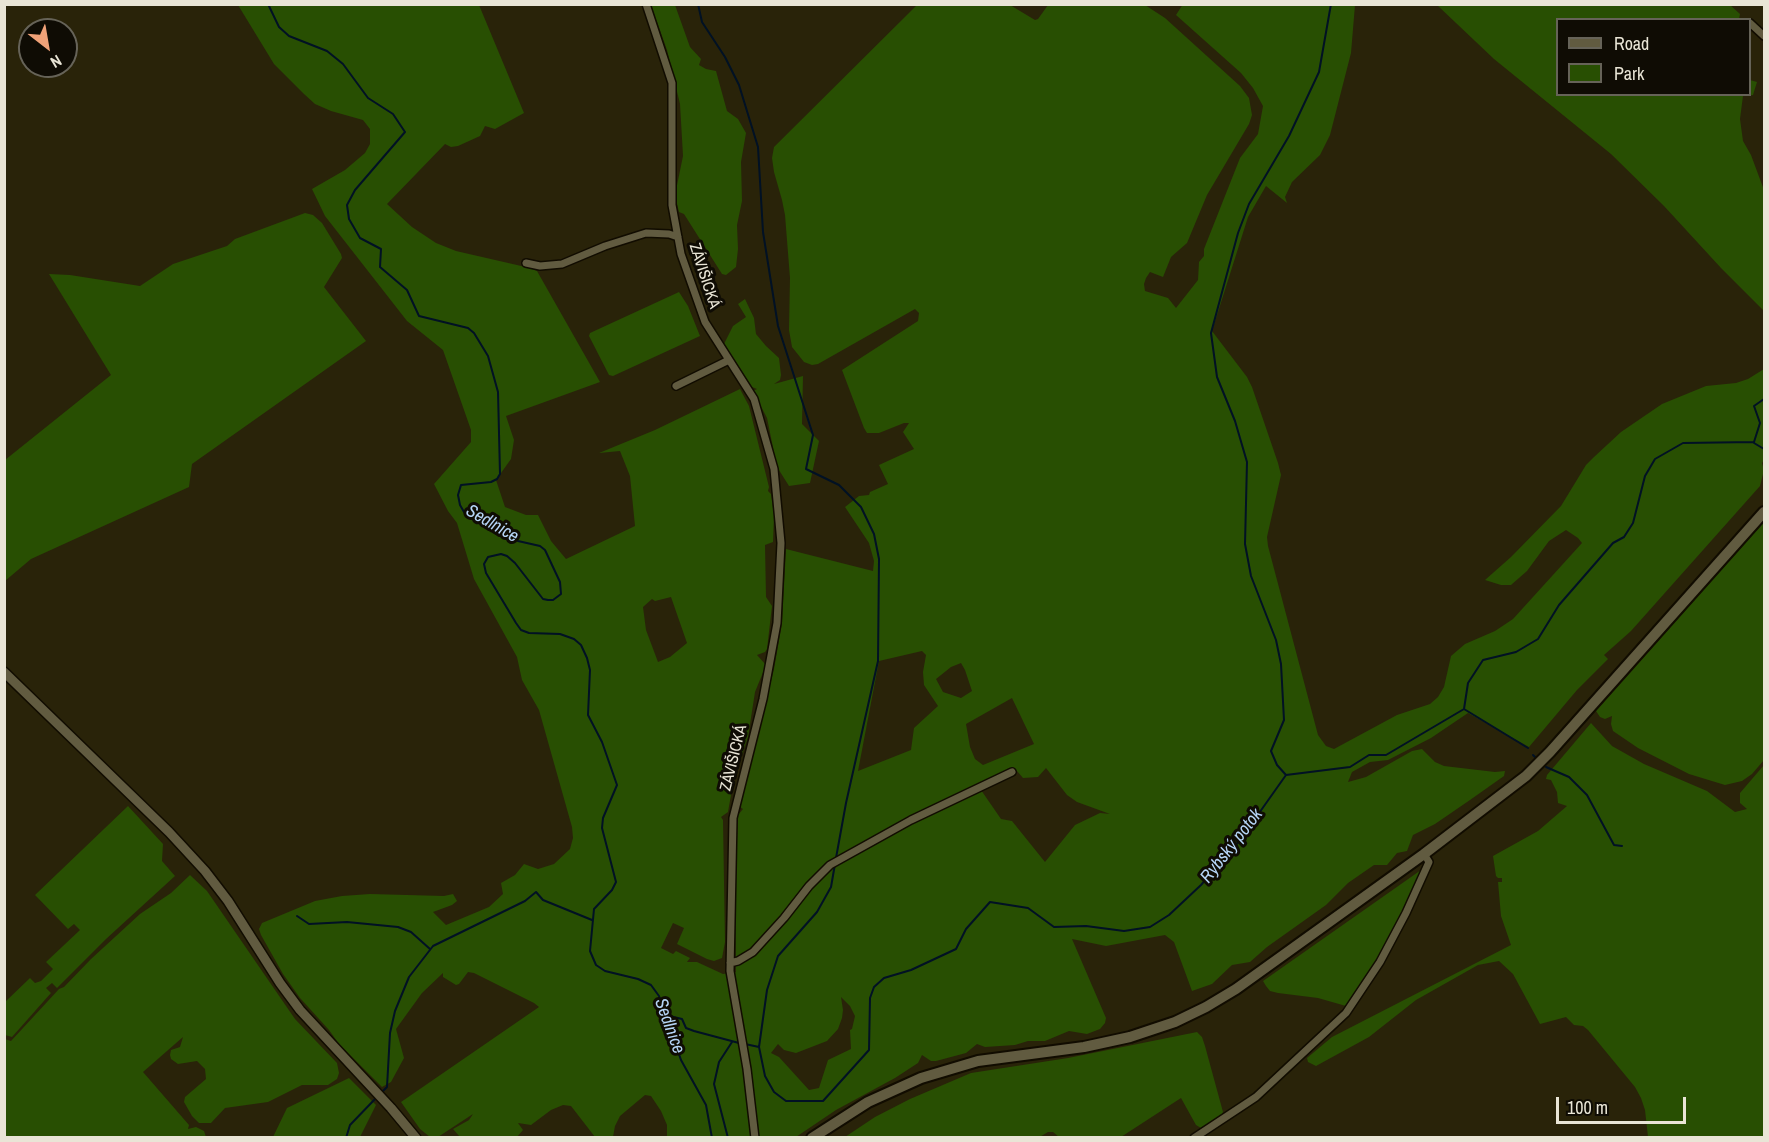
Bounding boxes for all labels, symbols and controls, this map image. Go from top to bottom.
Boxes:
north arrow [18,18,78,78]
legend [1556,18,1751,96]
text: Road [1614,31,1649,56]
text: N [47,50,66,74]
text: Park [1614,61,1644,86]
street label: ZÁVIŠICKÁ [684,241,724,311]
water label: Sedlnice [462,500,522,548]
street label: ZÁVIŠICKÁ [717,723,751,793]
water label: Rybský potok [1196,804,1268,888]
water label: Sedlnice [649,995,689,1057]
scale bar [1559,1085,1690,1123]
text: 100 m [1567,1095,1608,1120]

